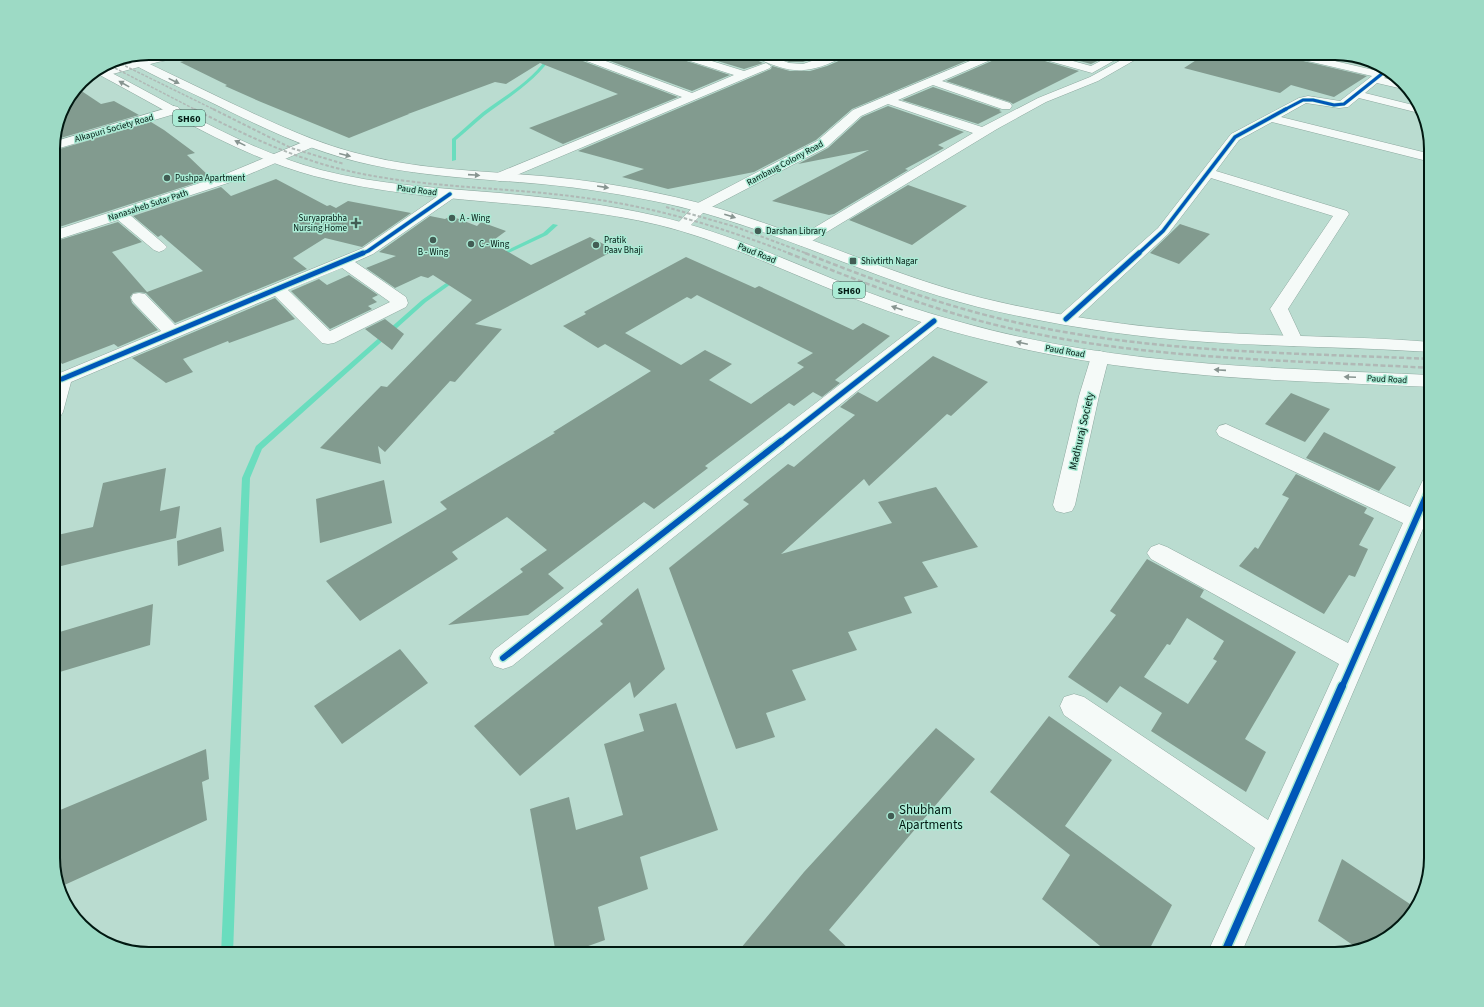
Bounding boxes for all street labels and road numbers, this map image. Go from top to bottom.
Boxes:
road number: SH60 [173,110,205,126]
street label: Alkapuri Society Road [73,111,155,146]
street label: Rambaug Colony Road [745,138,826,189]
street label: Paud Road [396,182,438,199]
street label: Nanasaheb Sutar Path [107,186,190,225]
street label: Paud Road [736,240,778,267]
road number: SH60 [833,282,865,298]
street label: Paud Road [1044,342,1086,361]
street label: Paud Road [1367,372,1407,387]
street label: Madhuraj Society [1065,391,1098,471]

